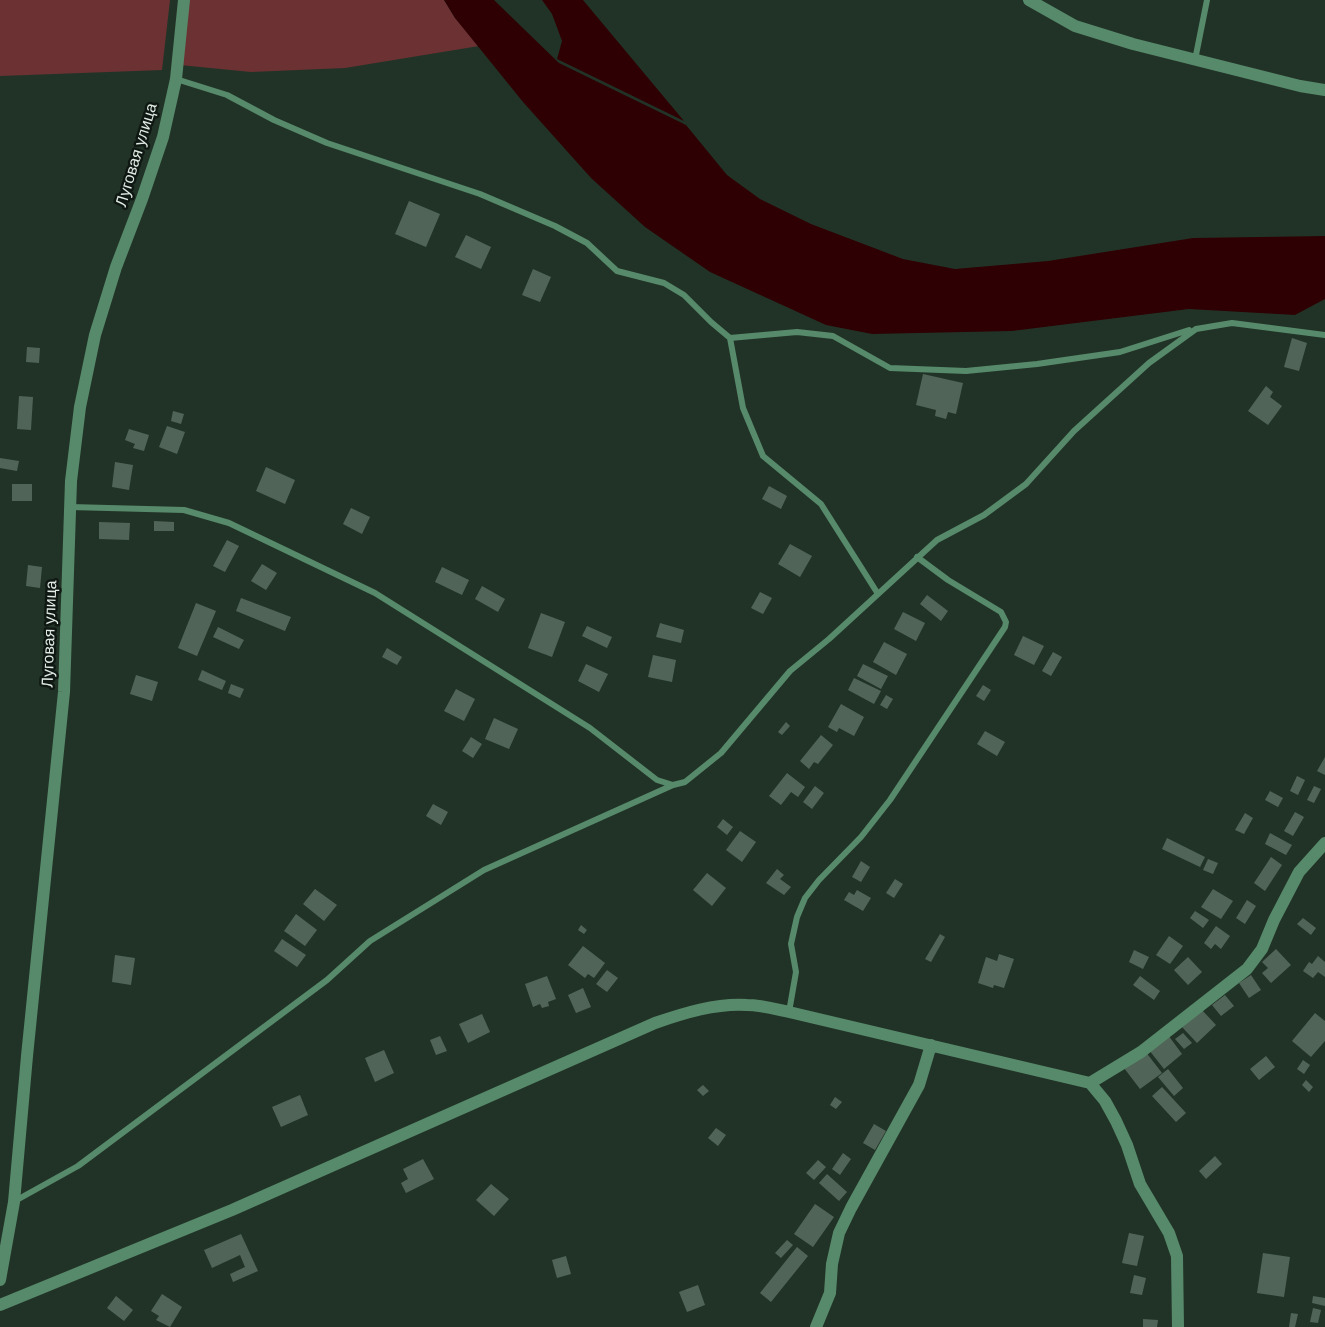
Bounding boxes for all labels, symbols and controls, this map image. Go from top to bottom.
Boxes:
street label: Луговая улица [112,101,162,209]
street label: Луговая улица [39,580,61,688]

